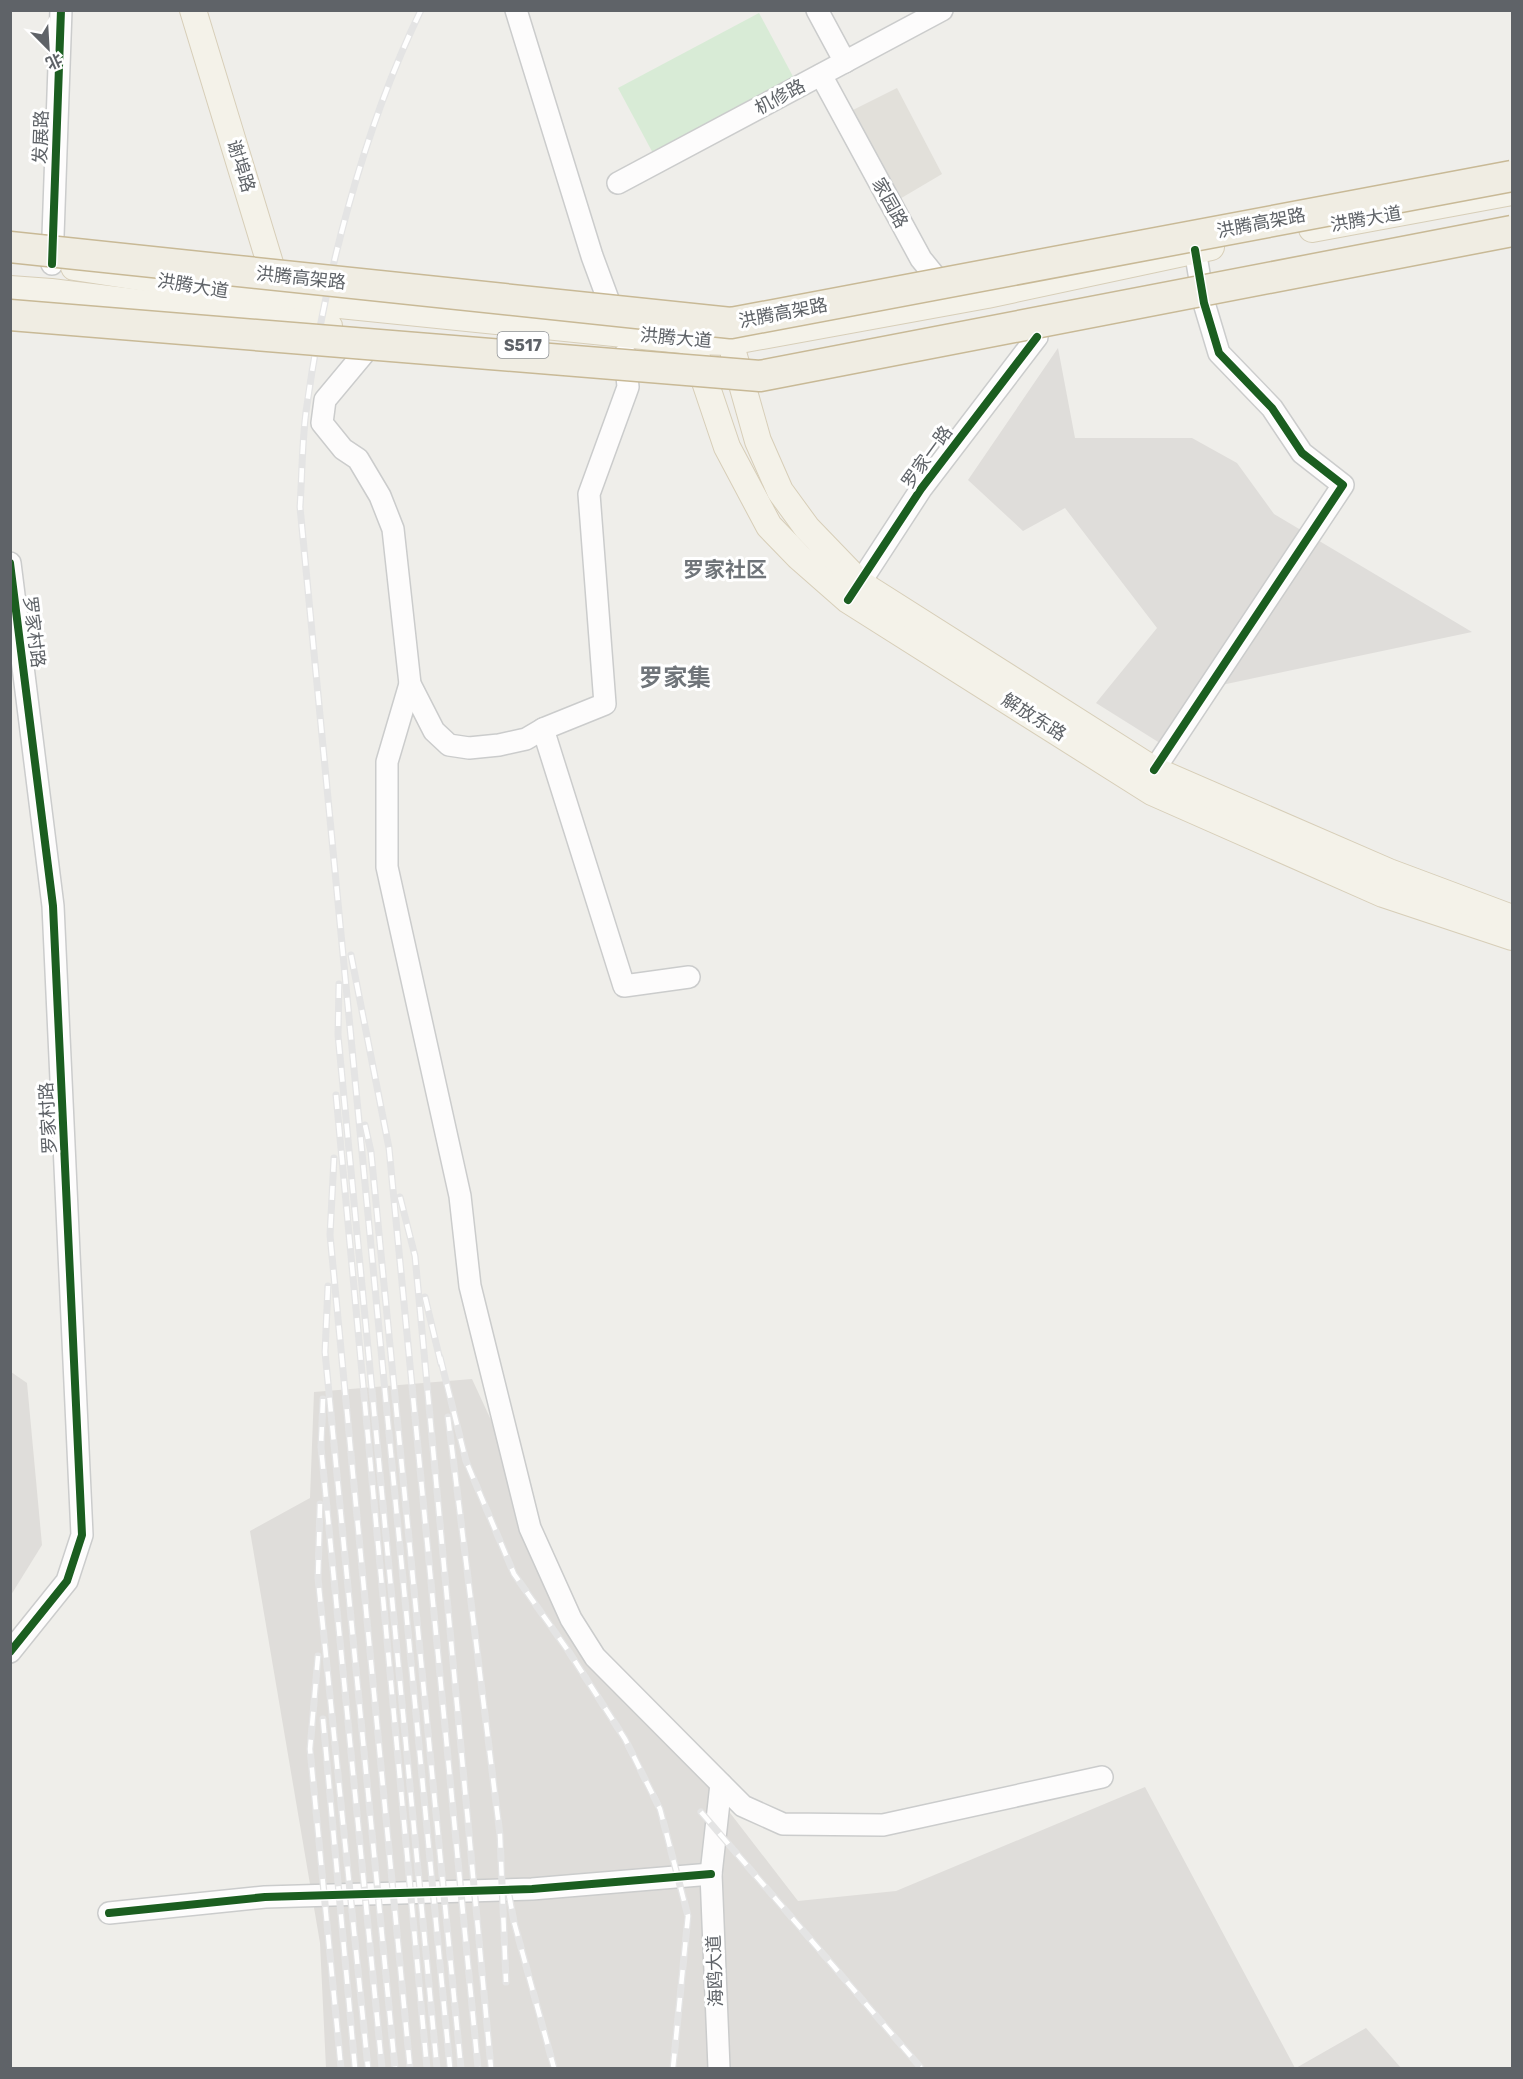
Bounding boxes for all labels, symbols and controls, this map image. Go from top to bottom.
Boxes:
north arrow [18,18,78,78]
text: 北 [43,49,65,73]
street label: 机修路 [751,75,809,119]
street label: 发展路 [29,110,53,164]
street label: 谢埠路 [223,137,259,195]
street label: 家园路 [867,174,913,232]
street label: 洪腾大道 [1329,202,1403,236]
street label: 洪腾高架路 [1215,204,1307,242]
street label: 洪腾高架路 [255,262,347,294]
street label: 洪腾大道 [156,270,230,302]
street label: 洪腾高架路 [737,294,829,332]
street label: 洪腾大道 [639,324,713,352]
road number: S517 [498,332,548,358]
street label: 罗家一路 [897,421,957,493]
district label: 罗家社区 [683,557,767,582]
street label: 罗家村路 [19,595,49,669]
district label: 罗家集 [639,664,711,692]
street label: 解放东路 [998,689,1070,745]
street label: 罗家村路 [35,1081,61,1155]
street label: 海鸥大道 [703,1935,727,2007]

